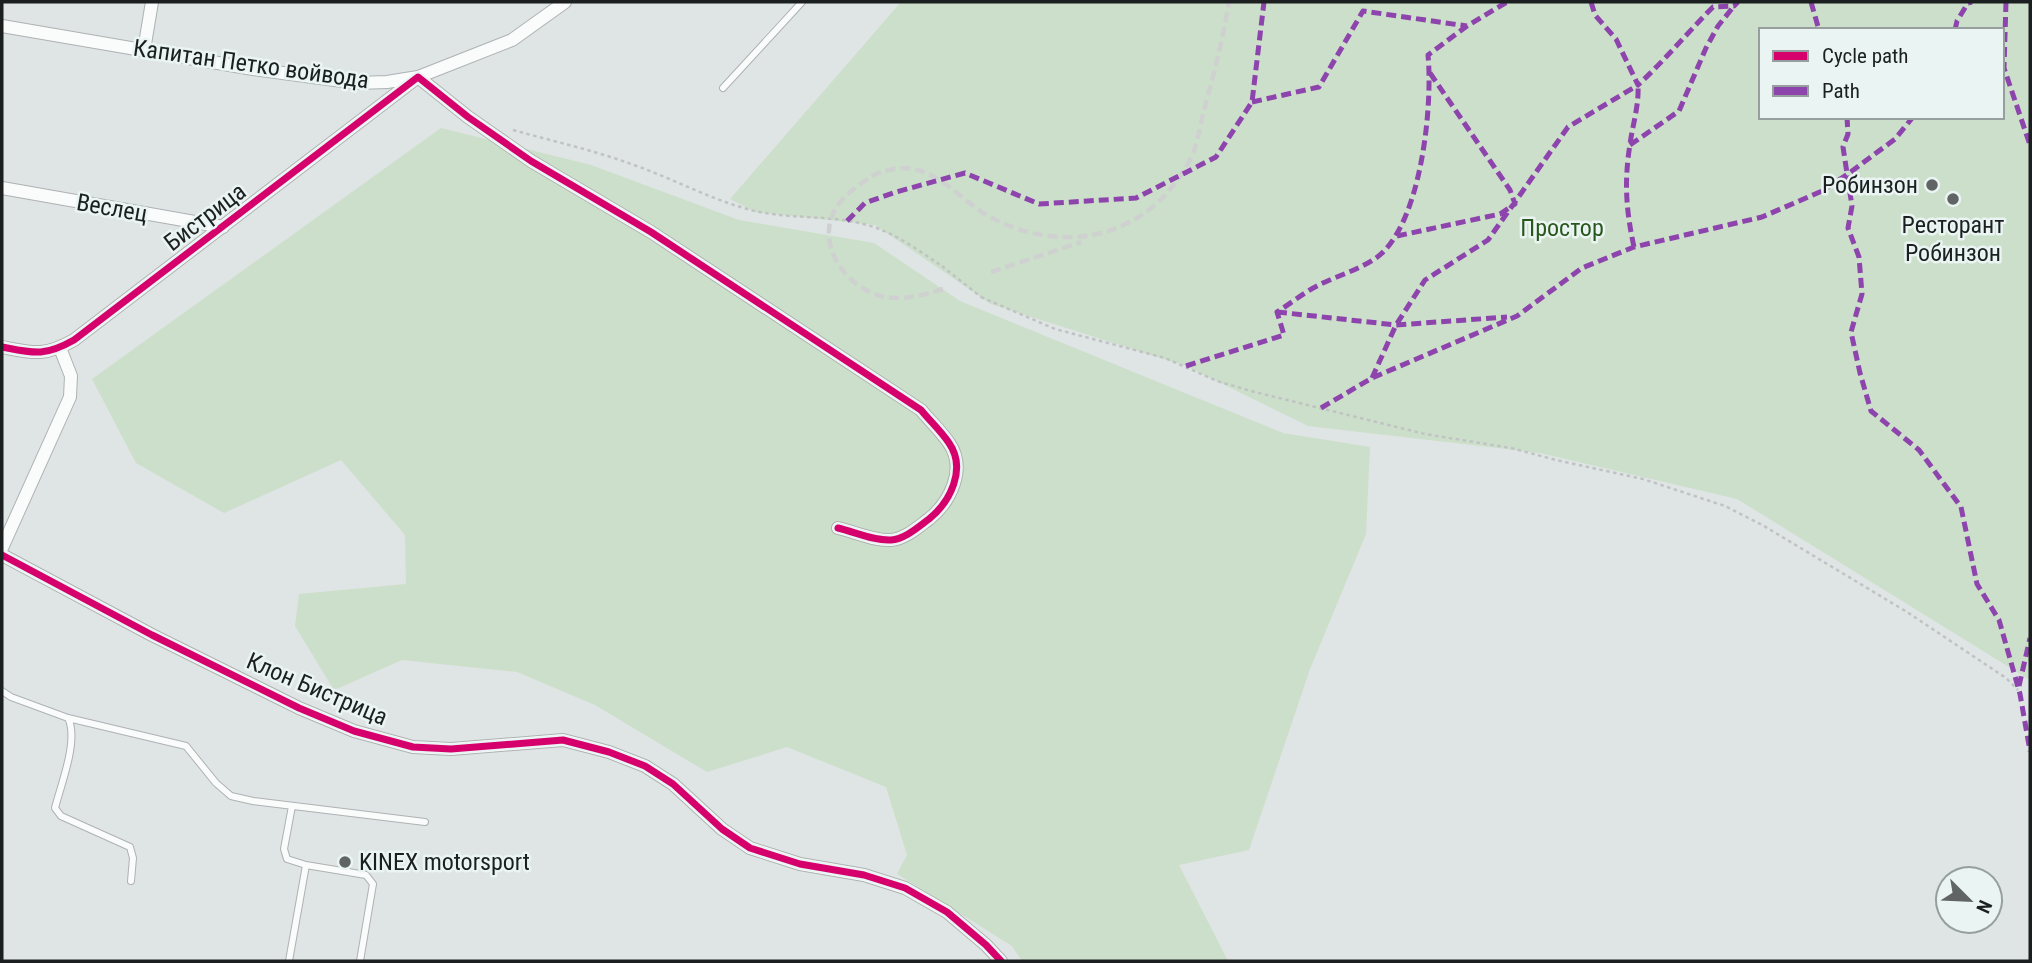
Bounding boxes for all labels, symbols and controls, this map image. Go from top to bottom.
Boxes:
legend [1759,28,2004,119]
street label: Капитан Петко войвода [131,34,371,94]
text: Cycle path [1822,44,1908,68]
text: Path [1822,79,1860,103]
place label: Робинзон [1822,171,1918,199]
street label: Бистрица [159,177,251,257]
marker: Робинзон [1924,177,1940,193]
street label: Веслец [74,188,150,228]
marker: Ресторант Робинзон [1945,191,1961,207]
place label: Ресторант Робинзон [1902,211,2005,267]
park label: Простор [1520,214,1604,242]
street label: Клон Бистрица [242,647,392,731]
place label: KINEX motorsport [359,848,530,876]
marker: KINEX motorsport [337,854,353,870]
north arrow [1934,865,2004,935]
text: N [1971,897,1997,917]

